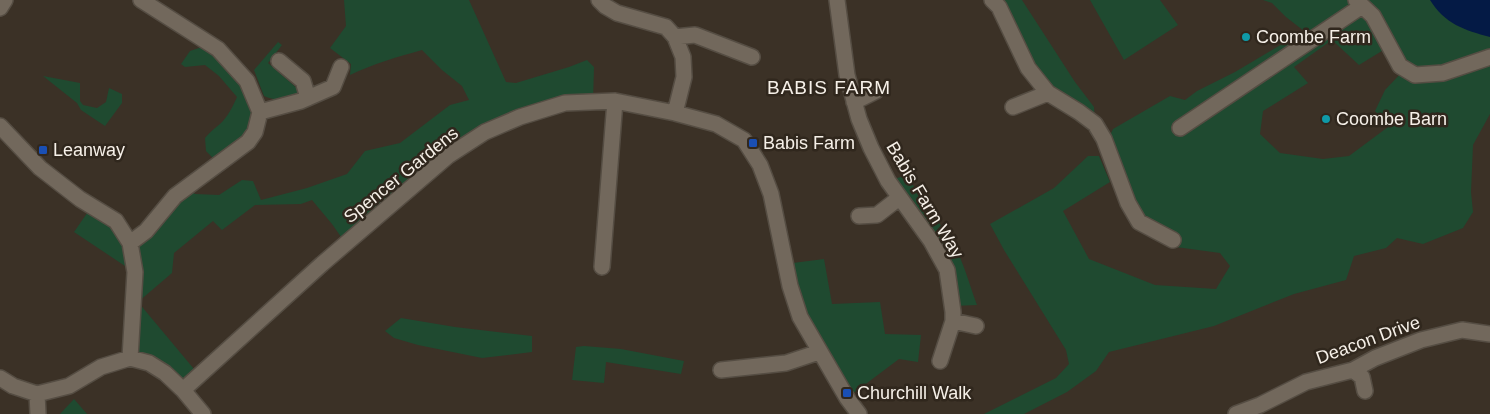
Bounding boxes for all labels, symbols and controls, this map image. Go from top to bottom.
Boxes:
place label: Coombe Farm [1256,27,1371,47]
marker: Coombe Farm [1240,31,1252,43]
district label: BABIS FARM [767,77,891,98]
place label: Coombe Barn [1336,109,1447,129]
marker: Coombe Barn [1320,113,1332,125]
street label: Spencer Gardens [340,123,462,227]
place label: Babis Farm [763,133,855,153]
marker: Babis Farm [747,137,759,149]
street label: Babis Farm Way [882,138,968,262]
place label: Leanway [53,140,125,160]
marker: Leanway [37,144,49,156]
street label: Deacon Drive [1313,312,1423,368]
place label: Churchill Walk [857,383,972,403]
marker: Churchill Walk [841,387,853,399]

